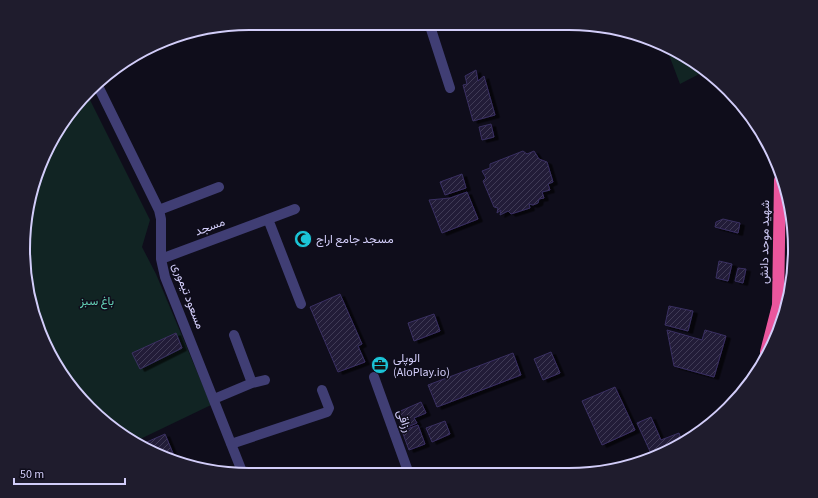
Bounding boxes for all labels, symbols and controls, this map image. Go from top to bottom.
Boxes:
street label: شهید موحد دانش [756,200,774,284]
street label: مسجد [192,213,228,241]
mosque icon: مسجد جامع اراج [293,229,313,249]
place label: مسجد جامع اراج [316,231,394,248]
street label: مسعود تیموری [168,260,208,332]
park label: باغ سبز [79,293,114,310]
place label: الوپلی (AloPlay.io) [393,350,450,381]
office icon: الوپلی (AloPlay.io) [370,355,390,375]
street label: رزاقی [392,407,416,435]
scale bar [14,460,125,486]
text: 50 m [20,466,44,483]

